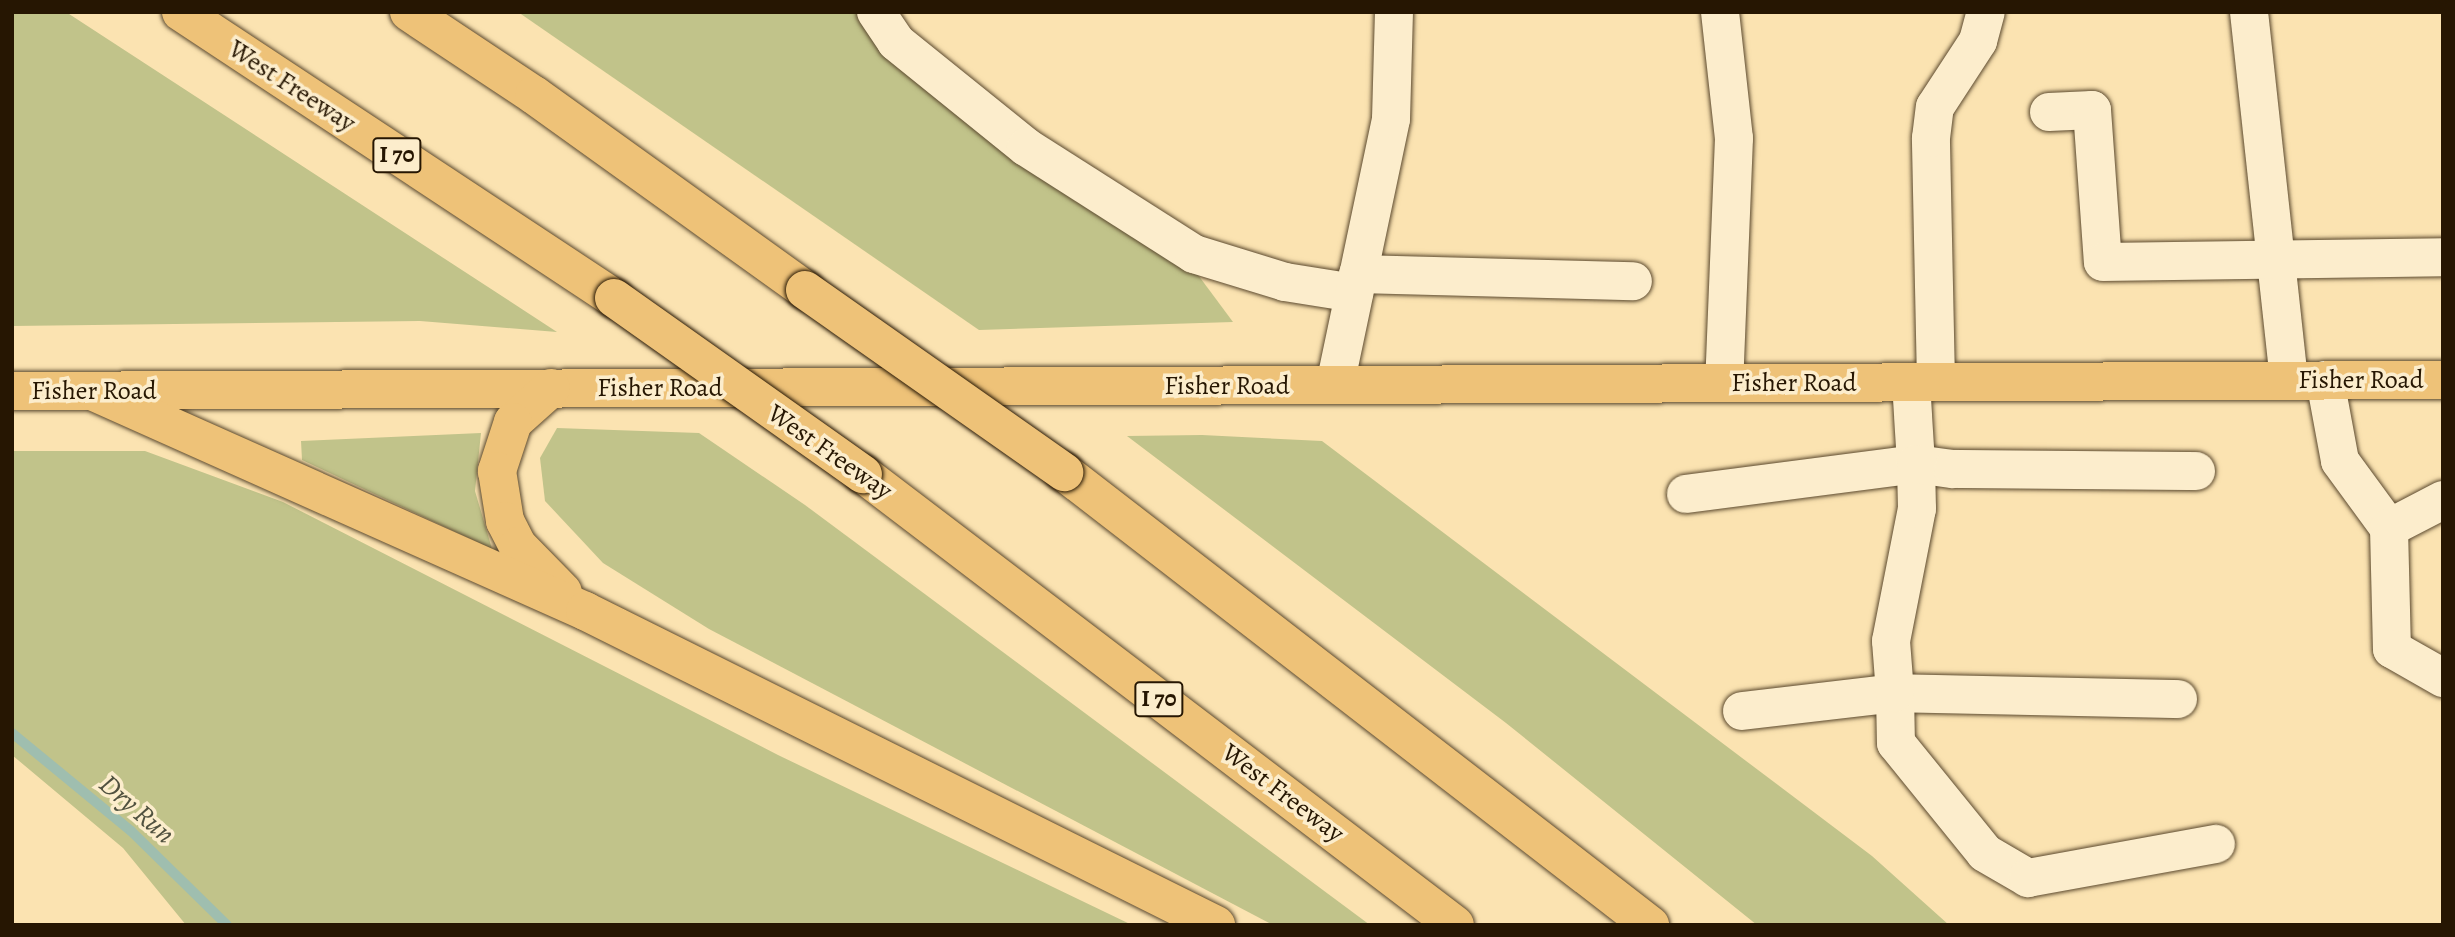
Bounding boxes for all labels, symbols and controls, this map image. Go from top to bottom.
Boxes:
street label: West Freeway [223,33,361,139]
road number: I 70 [371,134,423,176]
street label: Fisher Road [2298,364,2424,396]
street label: Fisher Road [1731,367,1857,399]
street label: Fisher Road [1164,370,1290,402]
street label: Fisher Road [597,372,723,404]
street label: Fisher Road [31,375,157,407]
street label: West Freeway [762,398,898,506]
road number: I 70 [1133,678,1185,720]
street label: West Freeway [1216,737,1350,849]
water label: Dry Run [92,767,182,851]

